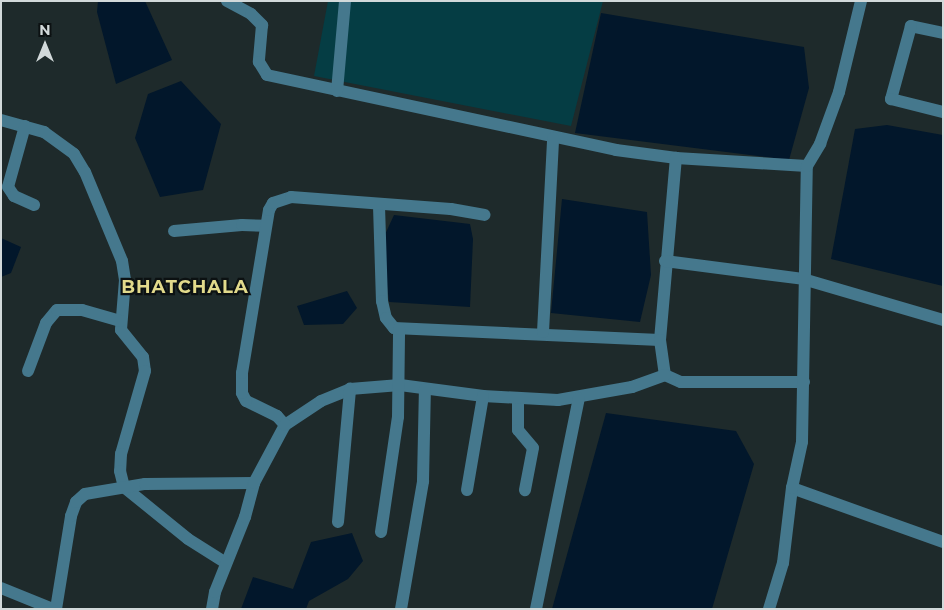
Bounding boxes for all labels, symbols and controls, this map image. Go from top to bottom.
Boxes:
north arrow [20,20,70,70]
text: N [39,21,51,39]
district label: BHATCHALA [120,276,250,298]

